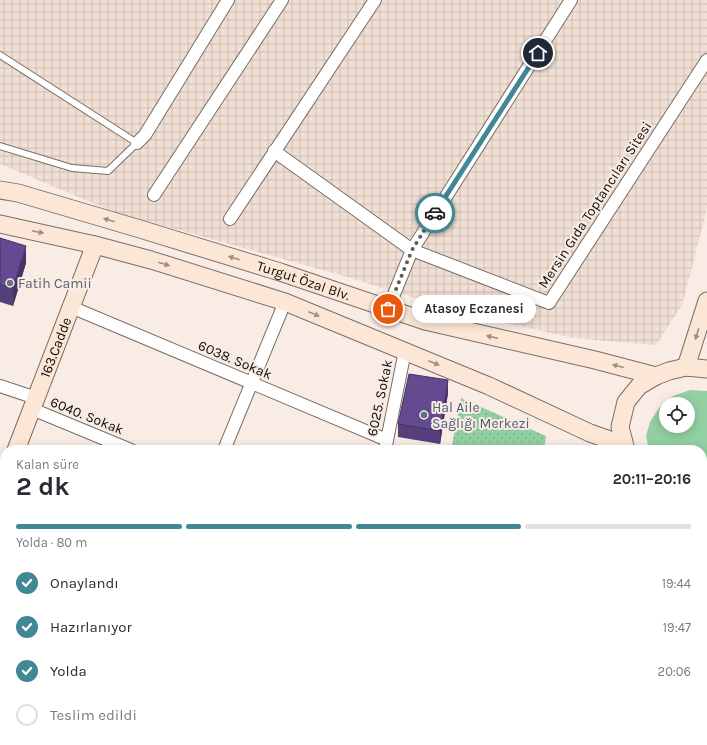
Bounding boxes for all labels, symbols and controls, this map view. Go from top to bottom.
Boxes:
pin [521,36,555,70]
icon: home [527,42,549,64]
street label: Mersin Gıda Toptancıları Sitesi [535,118,655,292]
courier [415,193,455,233]
icon: car [424,202,446,224]
one-way arrow [103,217,115,223]
one-way arrow [32,230,44,236]
one-way arrow [227,255,239,261]
street label: Turgut Özal Blv. [255,257,353,304]
one-way arrow [158,261,170,267]
place label: Fatih Camii [18,275,92,292]
marker: Fatih Camii [5,278,15,288]
pin [371,292,405,326]
callout: Atasoy Eczanesi [412,295,536,323]
icon: bag [377,298,399,320]
text: Atasoy Eczanesi [424,301,524,316]
one-way arrow [309,311,321,317]
street label: 163.Cadde [36,315,75,380]
one-way arrow [693,328,699,340]
one-way arrow [486,333,498,339]
street label: 6038. Sokak [195,337,275,383]
street label: 6025. Sokak [364,358,396,438]
one-way arrow [429,361,441,367]
one-way arrow [612,363,624,369]
street label: 6040. Sokak [48,394,126,439]
map controls [659,397,695,433]
button: locate [659,397,695,433]
place label: Hal Aile Sağlığı Merkezi [432,399,530,432]
marker: Hal Aile Sağlığı Merkezi [419,410,429,420]
text: Kalan süre [16,457,79,472]
text: 20:11–20:16 [613,470,691,488]
text: 2 dk [16,471,70,502]
text: Yolda · 80 m [16,535,87,550]
icon: check [16,572,38,594]
text: Onaylandı [50,574,119,592]
text: 19:44 [662,576,691,591]
icon: check [16,616,38,638]
text: Hazırlanıyor [50,618,132,636]
text: 19:47 [663,620,691,635]
icon: check [16,660,38,682]
text: Yolda [50,662,87,680]
text: 20:06 [658,664,691,679]
text: Teslim edildi [50,706,137,724]

